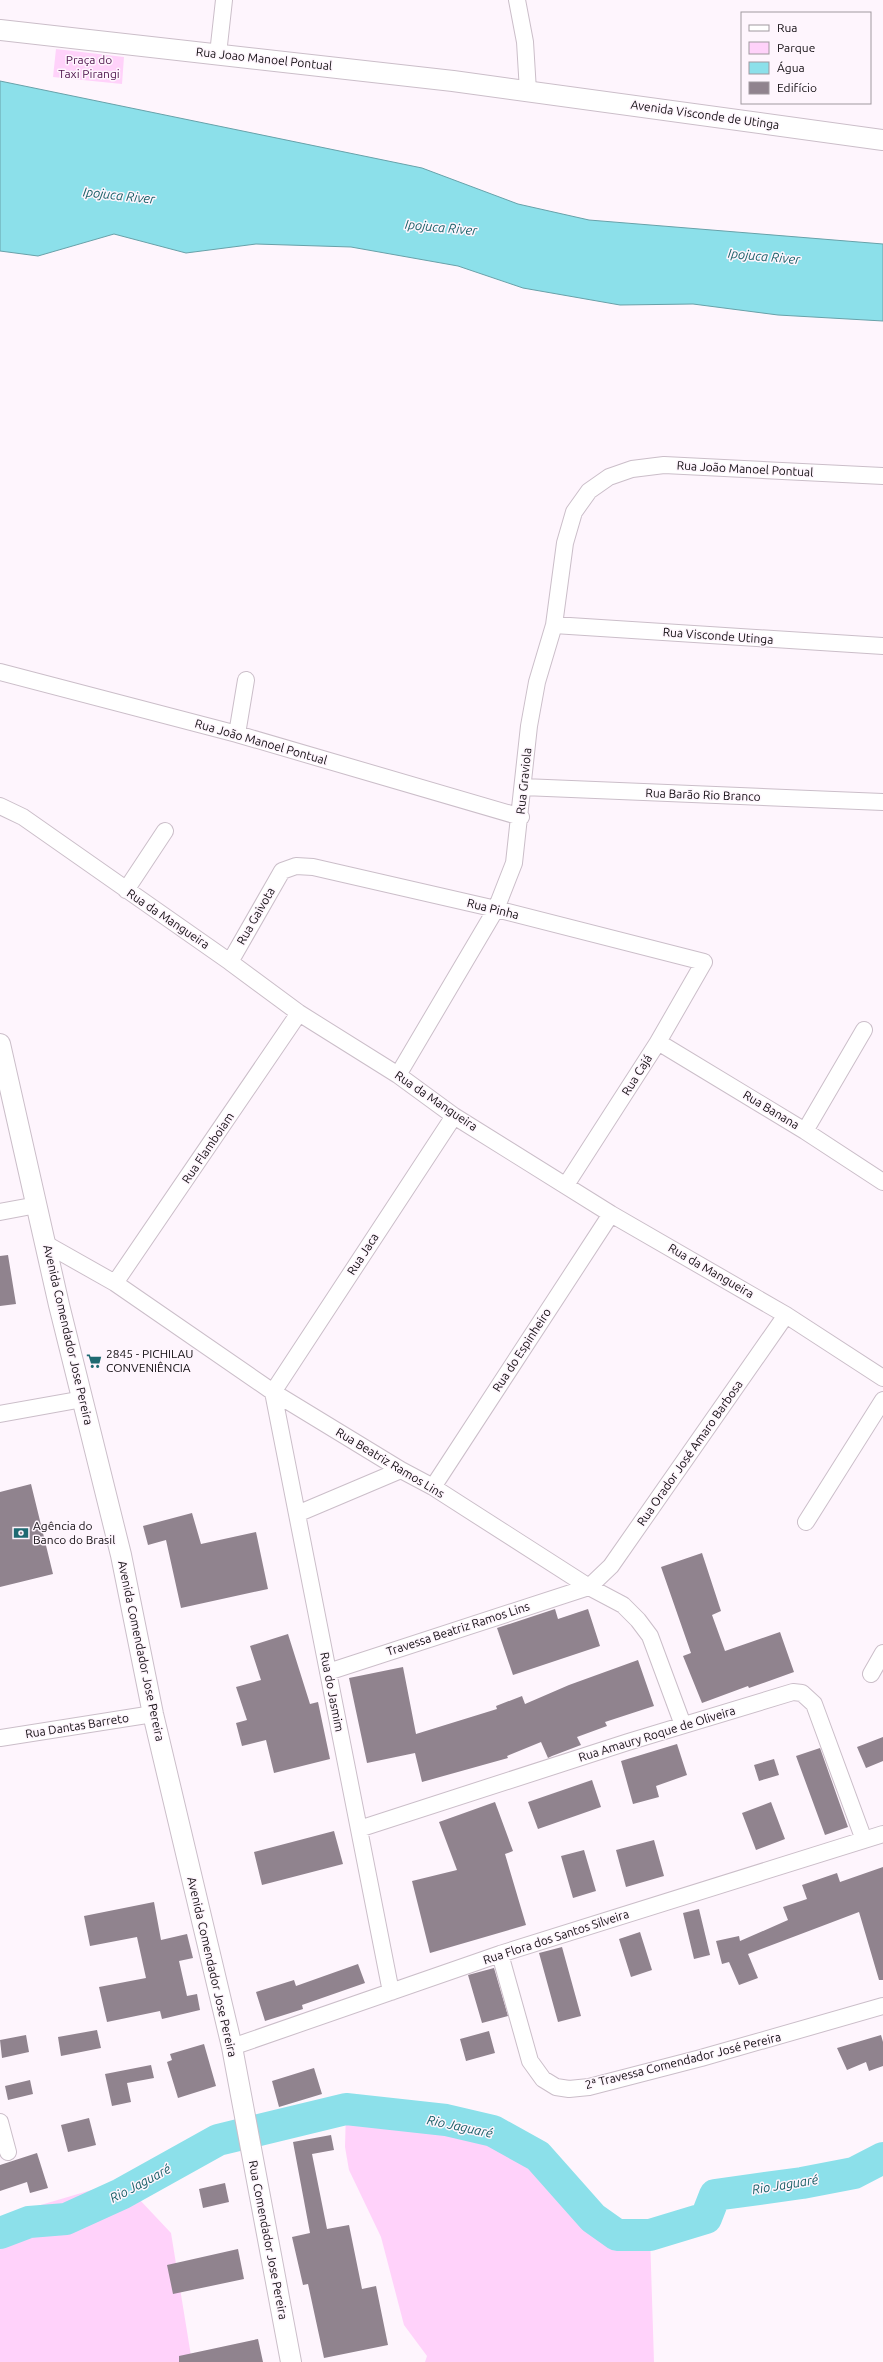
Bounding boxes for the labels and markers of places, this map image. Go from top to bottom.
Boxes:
place label: 2845 - PICHILAU CONVENIÊNCIA [106,1347,194,1374]
supermarket icon: 2845 - PICHILAU CONVENIÊNCIA [85,1352,103,1370]
place label: Agência do Banco do Brasil [33,1519,115,1546]
bank icon: Agência do Banco do Brasil [12,1524,30,1542]

